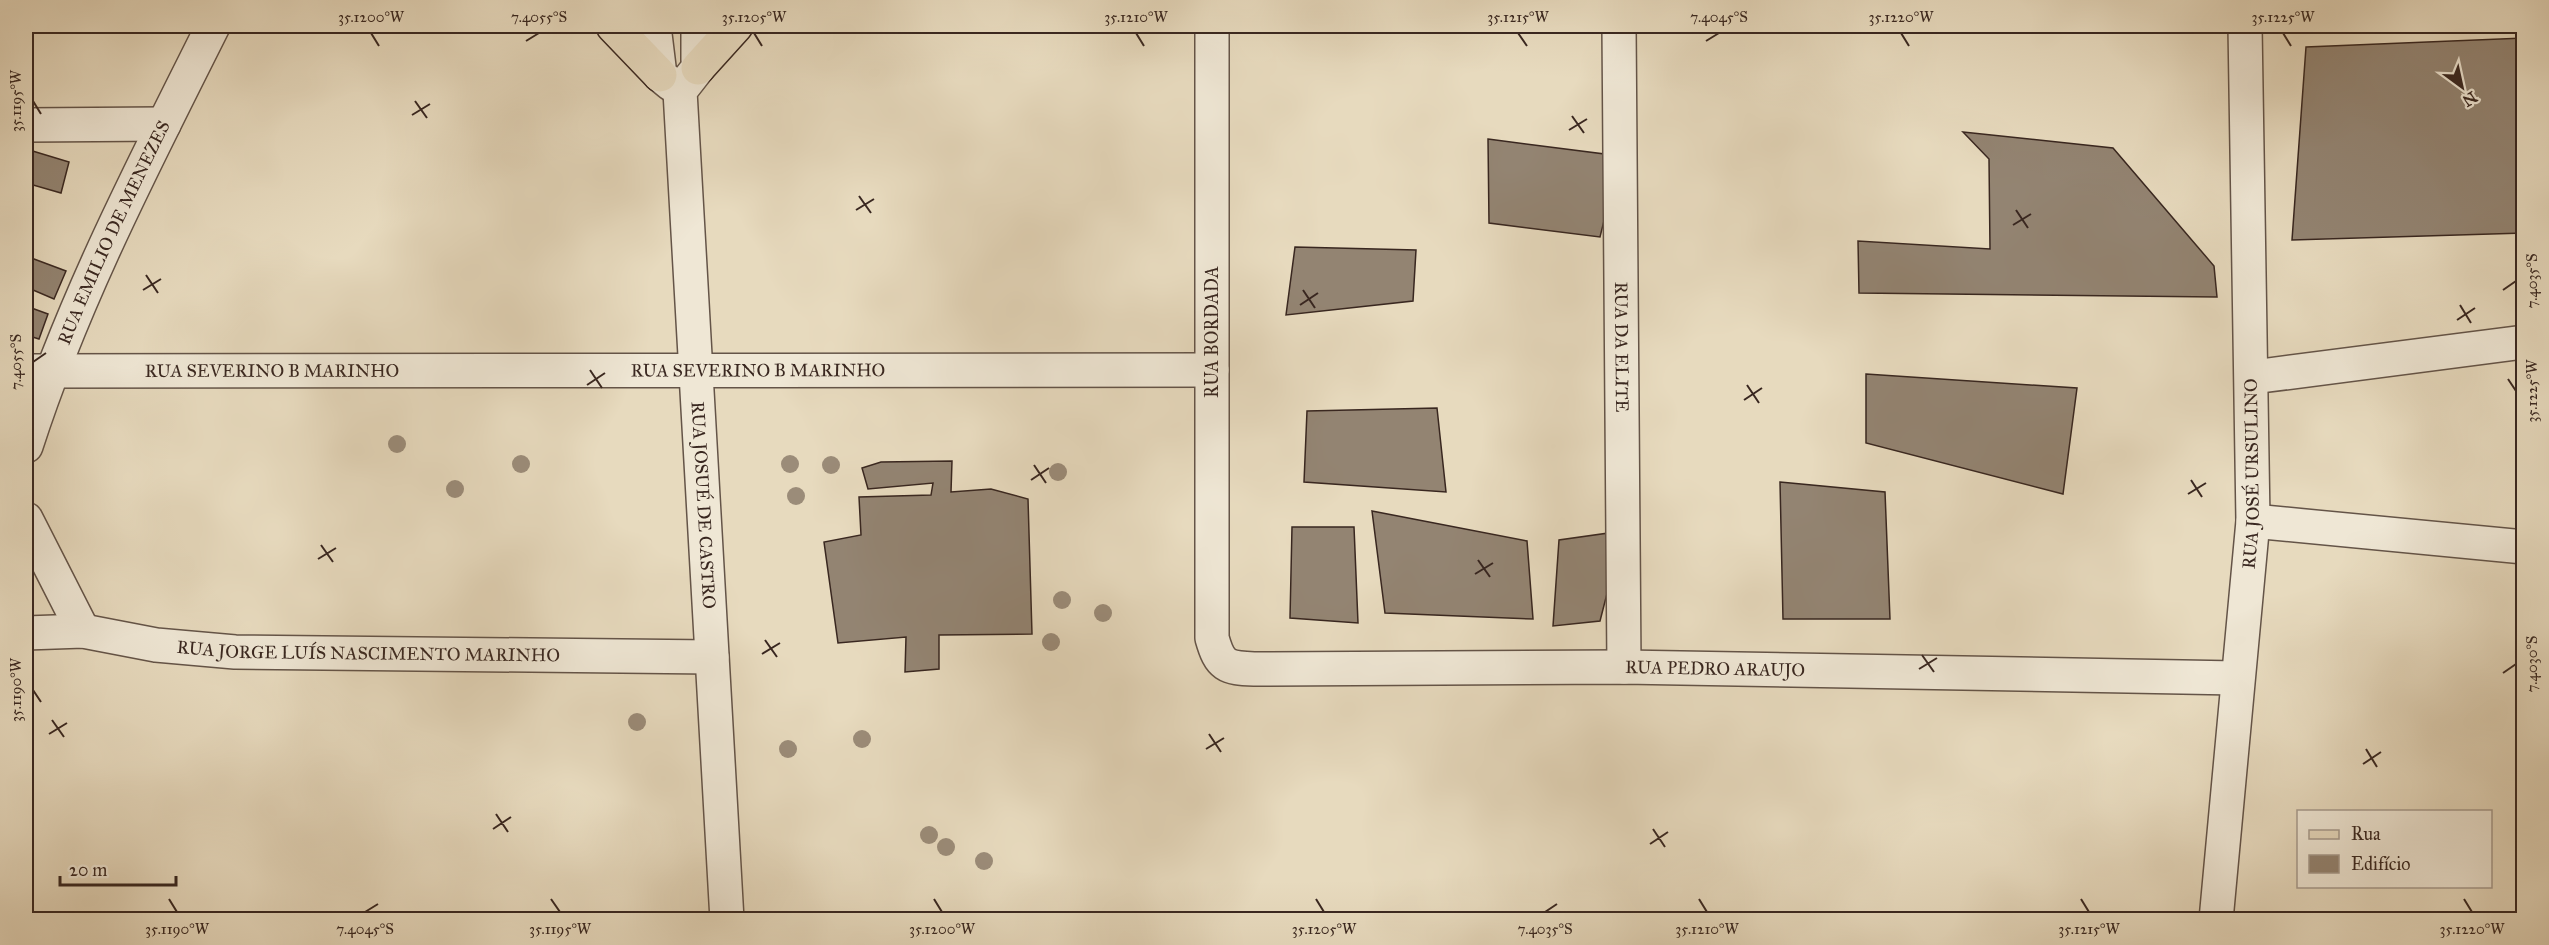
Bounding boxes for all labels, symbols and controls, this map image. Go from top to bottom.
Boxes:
text: 35.1200°W [338,8,405,26]
text: 7.4055°S [511,8,567,26]
text: 35.1205°W [722,8,787,26]
text: 35.1210°W [1104,8,1168,26]
text: 35.1215°W [1487,8,1549,26]
text: 7.4045°S [1690,8,1748,26]
text: 35.1220°W [1869,8,1934,26]
text: 35.1225°W [2252,8,2315,26]
north arrow [2432,57,2492,117]
text: 35.1195°W [7,69,25,132]
text: N [2459,87,2481,111]
street label: RUA EMILIO DE MENEZES [53,117,175,348]
text: 7.4035°S [2523,253,2541,309]
street label: RUA BORDADA [1201,266,1223,398]
street label: RUA DA ELITE [1610,282,1633,413]
text: 7.4055°S [7,334,25,390]
street label: RUA SEVERINO B MARINHO [631,359,885,381]
text: 35.1225°W [2523,359,2541,422]
street label: RUA SEVERINO B MARINHO [145,360,399,382]
street label: RUA JOSÉ URSULINO [2238,378,2265,570]
street label: RUA JOSUÉ DE CASTRO [687,401,720,609]
street label: RUA JORGE LUÍS NASCIMENTO MARINHO [176,636,560,666]
text: 7.4030°S [2523,636,2541,692]
street label: RUA PEDRO ARAUJO [1625,656,1805,682]
text: 35.1190°W [7,657,25,722]
legend [2297,810,2492,888]
text: Rua [2351,823,2381,845]
scale bar [60,849,176,887]
text: Edifício [2351,853,2410,875]
text: 20 m [69,859,107,881]
text: 35.1190°W [145,920,210,938]
text: 7.4045°S [336,920,394,938]
text: 35.1195°W [529,920,592,938]
text: 35.1200°W [909,920,976,938]
text: 35.1205°W [1292,920,1357,938]
text: 7.4035°S [1517,920,1573,938]
text: 35.1210°W [1675,920,1739,938]
text: 35.1215°W [2058,920,2120,938]
text: 35.1220°W [2440,920,2505,938]

